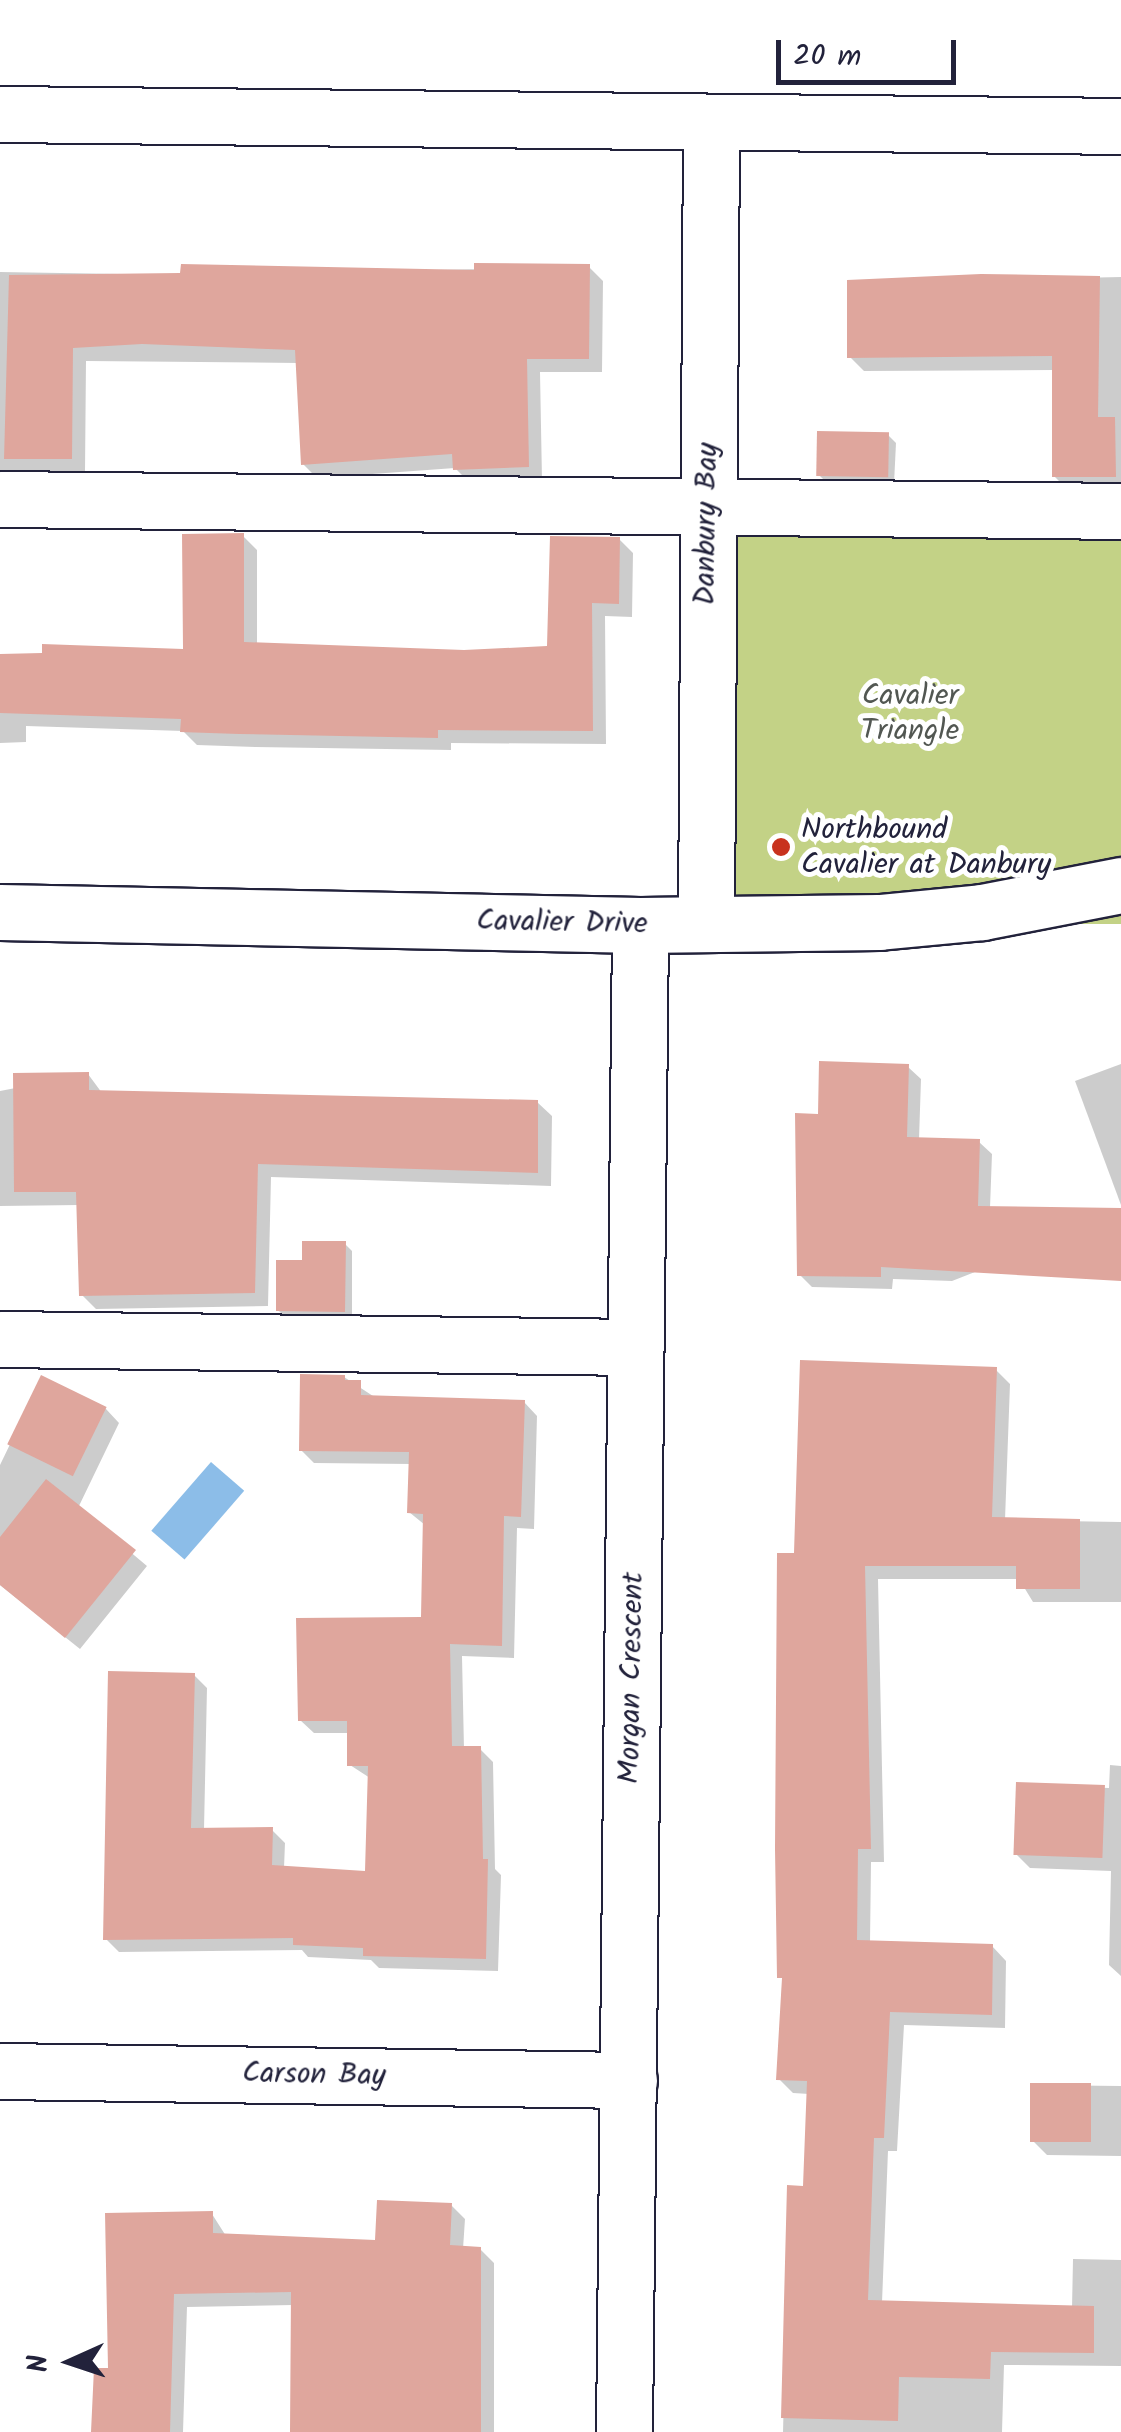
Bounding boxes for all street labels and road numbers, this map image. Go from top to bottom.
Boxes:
street label: Danbury Bay [688,442,726,606]
street label: Cavalier Drive [476,904,648,942]
street label: Morgan Crescent [612,1572,652,1784]
street label: Carson Bay [242,2056,386,2094]

